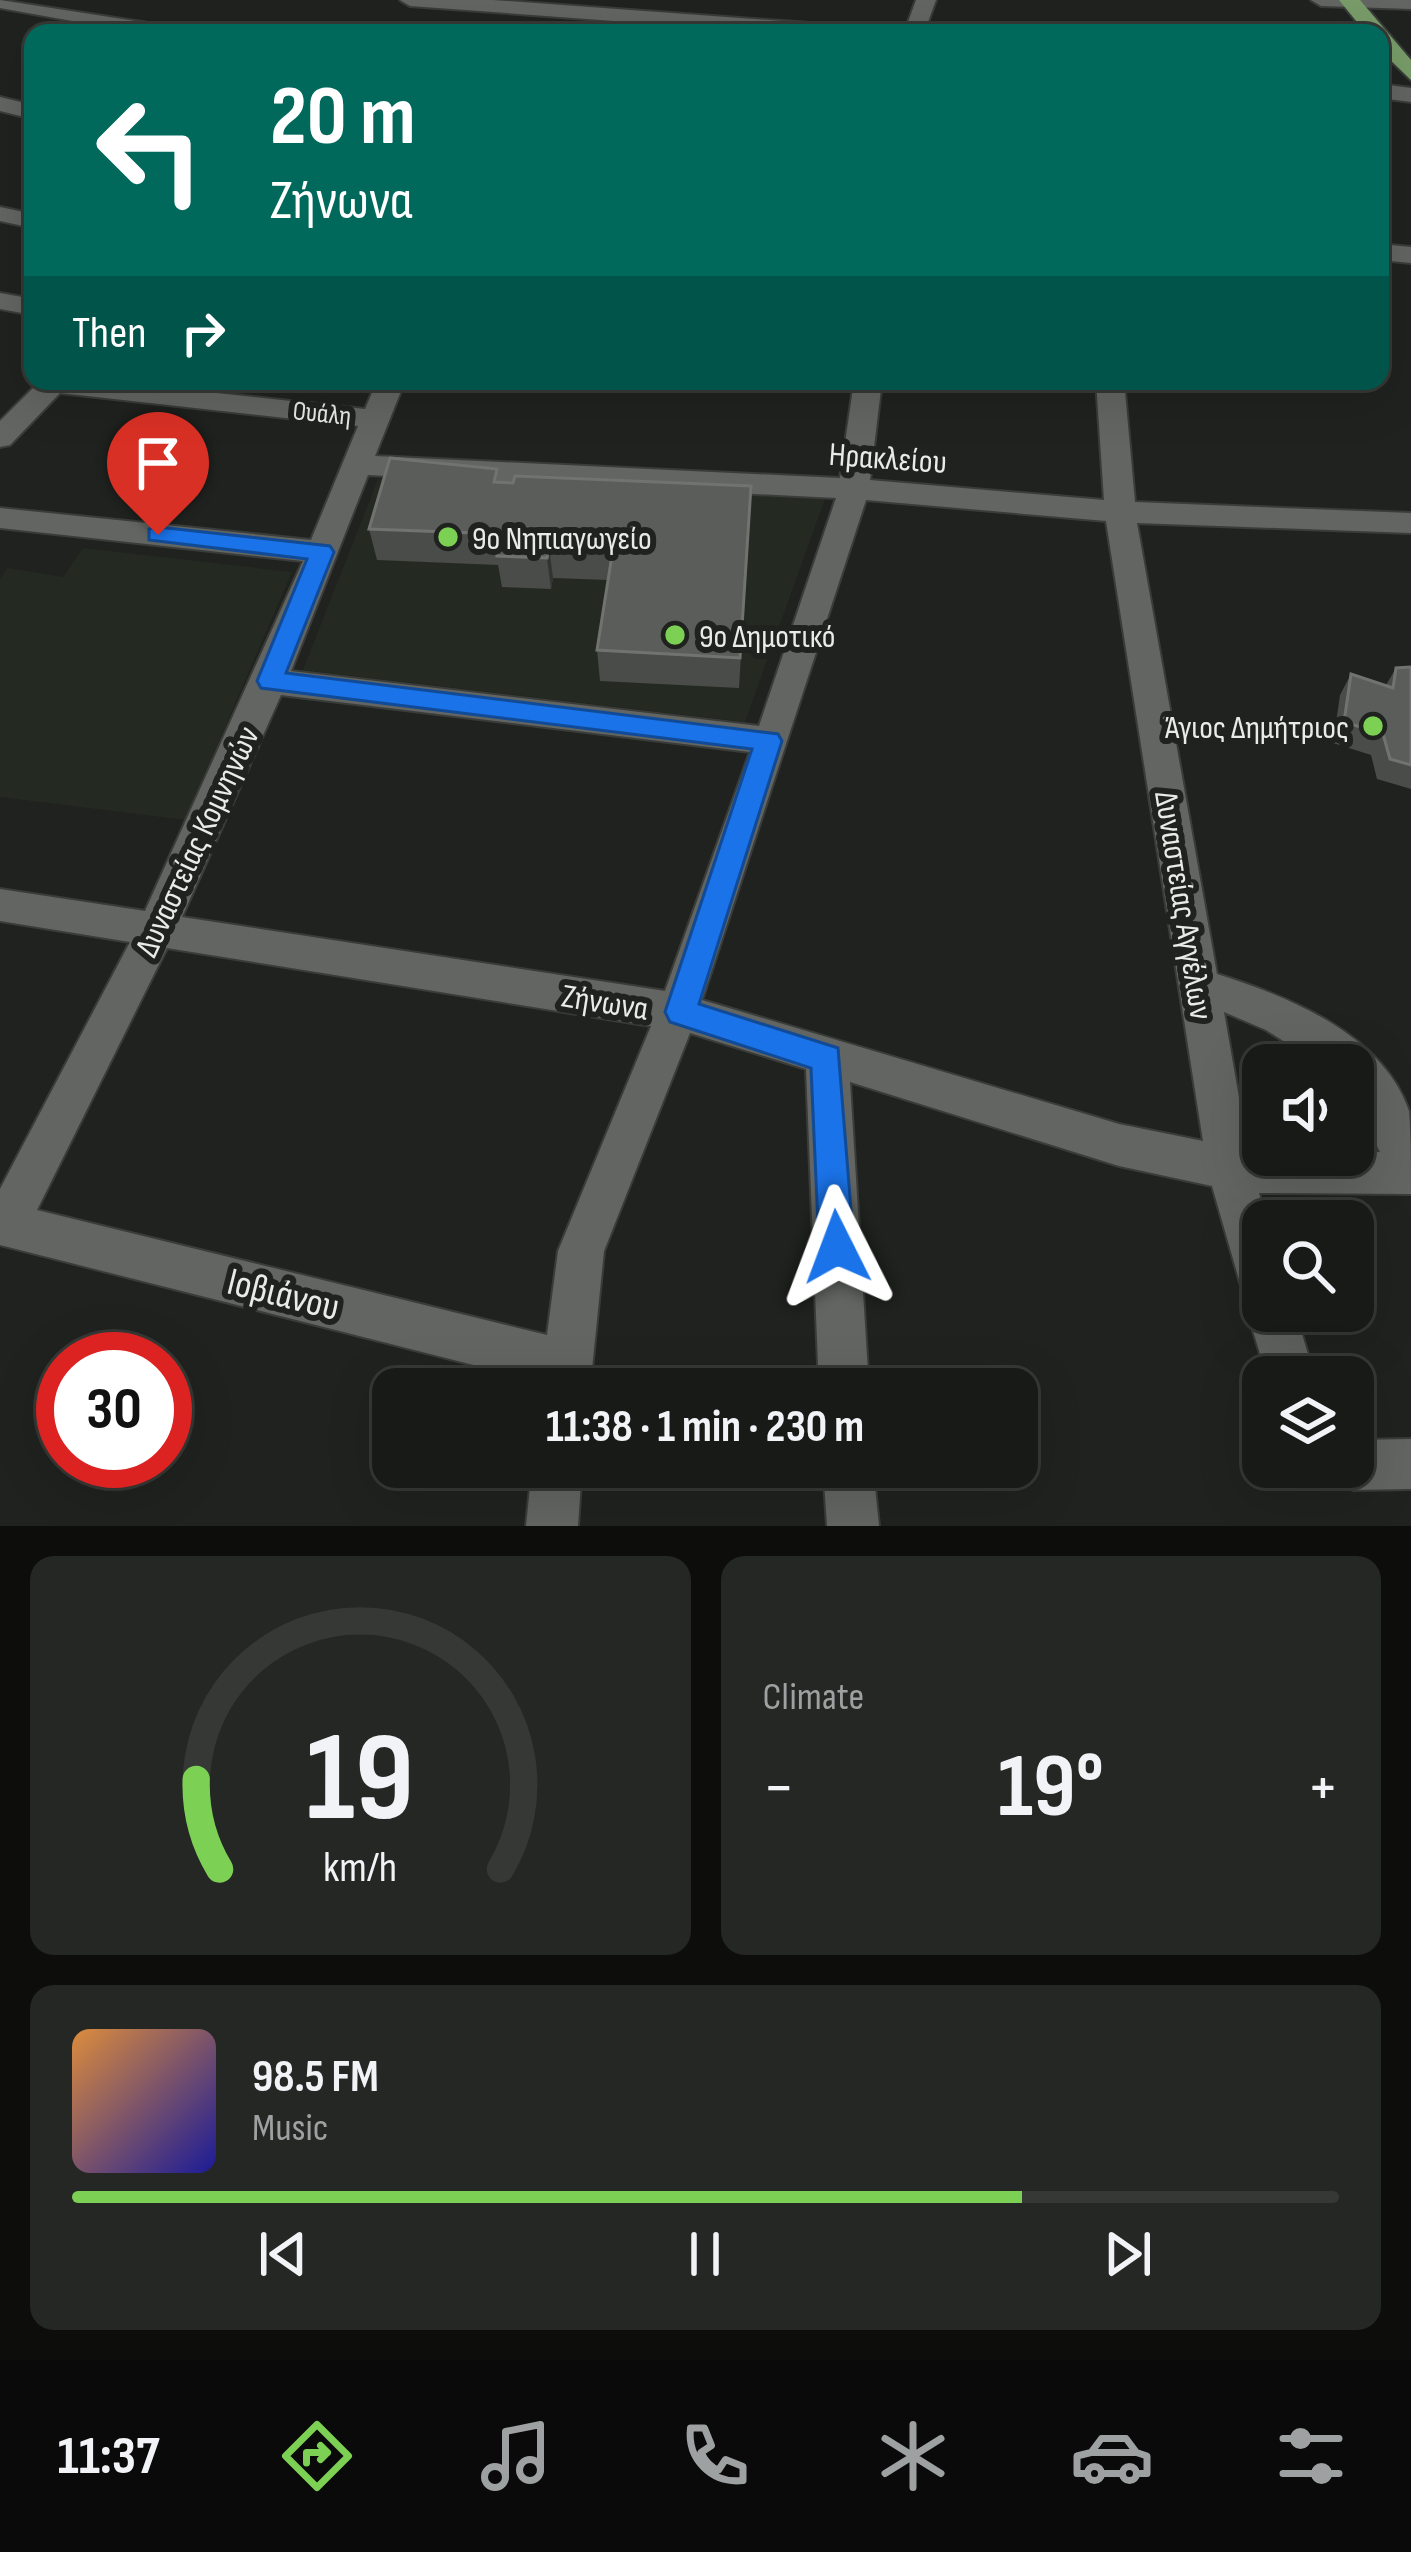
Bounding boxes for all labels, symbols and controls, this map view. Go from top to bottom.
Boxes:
text: 20 m [270,67,416,168]
icon: left [72,72,228,228]
text: Ζήνωνα [270,169,412,234]
icon: right [170,300,236,366]
text: Then [72,306,146,361]
street label: Ουάλη [291,395,353,433]
pin [107,412,209,535]
icon: arrive [125,430,191,496]
street label: Ηρακλείου [828,435,948,483]
place label: 9ο Νηπιαγωγείο [472,519,652,559]
marker: 9ο Νηπιαγωγείο [435,524,461,550]
place label: 9ο Δημοτικό [699,617,835,657]
marker: 9ο Δημοτικό [662,622,688,648]
place label: Άγιος Δημήτριος [1165,708,1349,748]
marker: Άγιος Δημήτριος [1360,713,1386,739]
street label: Δυναστείας Κομνηνών [127,720,269,963]
street label: Δυναστείας Αγγέλων [1145,788,1221,1022]
street label: Ζήνωνα [559,976,651,1030]
map controls [1242,1044,1374,1488]
button: sound [1242,1044,1374,1176]
position arrow [774,1184,900,1310]
button: search [1242,1200,1374,1332]
street label: Ιοβιάνου [222,1259,344,1332]
speed limit sign: 30 [36,1332,192,1488]
button: layers [1242,1356,1374,1488]
text: 11:38 · 1 min · 230 m [546,1400,864,1455]
text: Climate [763,1674,864,1721]
text: 19 [306,1706,414,1855]
text: 19° [998,1734,1104,1842]
text: − [763,1749,795,1828]
text: + [1307,1749,1339,1828]
text: km/h [323,1841,397,1893]
text: 98.5 FM [252,2050,379,2105]
text: Music [252,2105,328,2152]
icon: previous [250,2221,316,2287]
icon: pause [672,2221,738,2287]
icon: next [1095,2221,1161,2287]
icon: directions [275,2414,359,2498]
icon: music [474,2414,558,2498]
icon: phone [673,2414,757,2498]
icon: climate [871,2414,955,2498]
icon: car [1070,2414,1154,2498]
icon: filters [1269,2414,1353,2498]
text: 11:37 [57,2424,160,2489]

